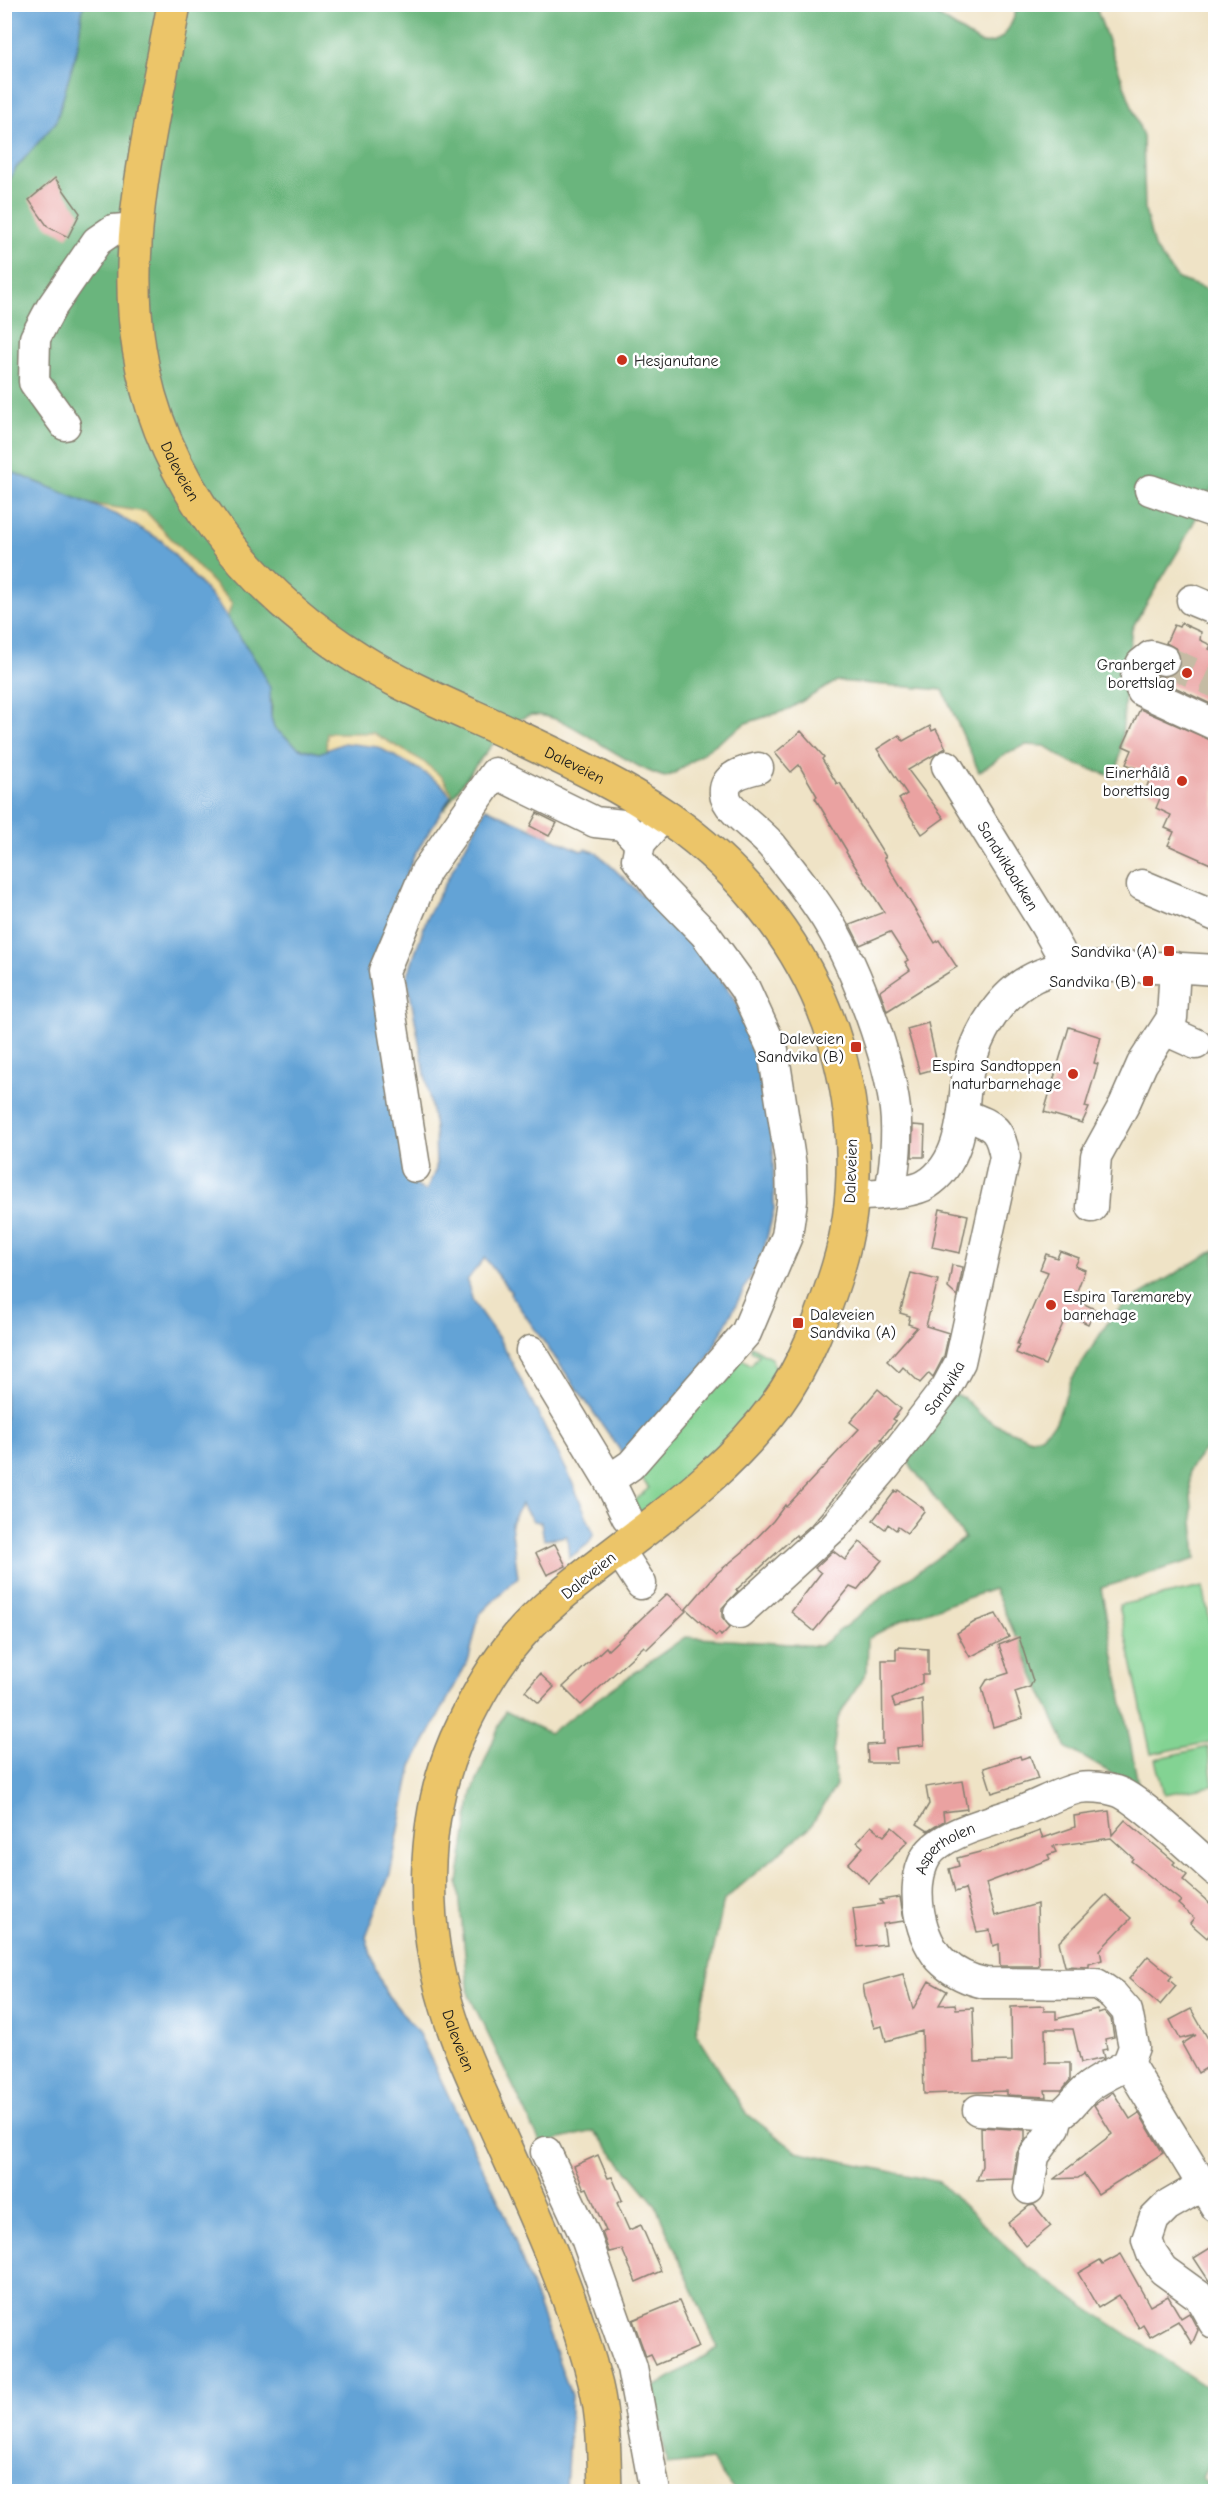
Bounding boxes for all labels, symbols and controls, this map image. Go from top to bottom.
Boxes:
place label: Hesjanutane [634,352,719,370]
marker: Hesjanutane [615,353,629,367]
street label: Daleveien [157,439,203,505]
place label: Granberget borettslag [1097,656,1175,692]
marker: Granberget borettslag [1180,666,1194,680]
street label: Daleveien [541,743,608,788]
place label: Einerhålå borettslag [1103,764,1170,800]
marker: Einerhålå borettslag [1175,774,1189,788]
street label: Sandvikbakken [973,818,1042,914]
place label: Sandvika (A) [1071,943,1157,961]
marker: Sandvika (A) [1162,944,1176,958]
place label: Sandvika (B) [1049,973,1136,991]
marker: Sandvika (B) [1141,974,1155,988]
place label: Daleveien Sandvika (B) [757,1030,844,1066]
marker: Daleveien Sandvika (B) [849,1040,863,1054]
place label: Espira Sandtoppen naturbarnehage [932,1057,1061,1093]
marker: Espira Sandtoppen naturbarnehage [1066,1067,1080,1081]
street label: Daleveien [841,1138,861,1204]
place label: Espira Taremareby barnehage [1063,1288,1192,1324]
marker: Espira Taremareby barnehage [1044,1298,1058,1312]
place label: Daleveien Sandvika (A) [810,1306,896,1342]
marker: Daleveien Sandvika (A) [791,1316,805,1330]
street label: Sandvika [921,1358,969,1419]
street label: Daleveien [558,1548,619,1603]
street label: Asperholen [912,1819,978,1877]
street label: Daleveien [438,2008,478,2075]

